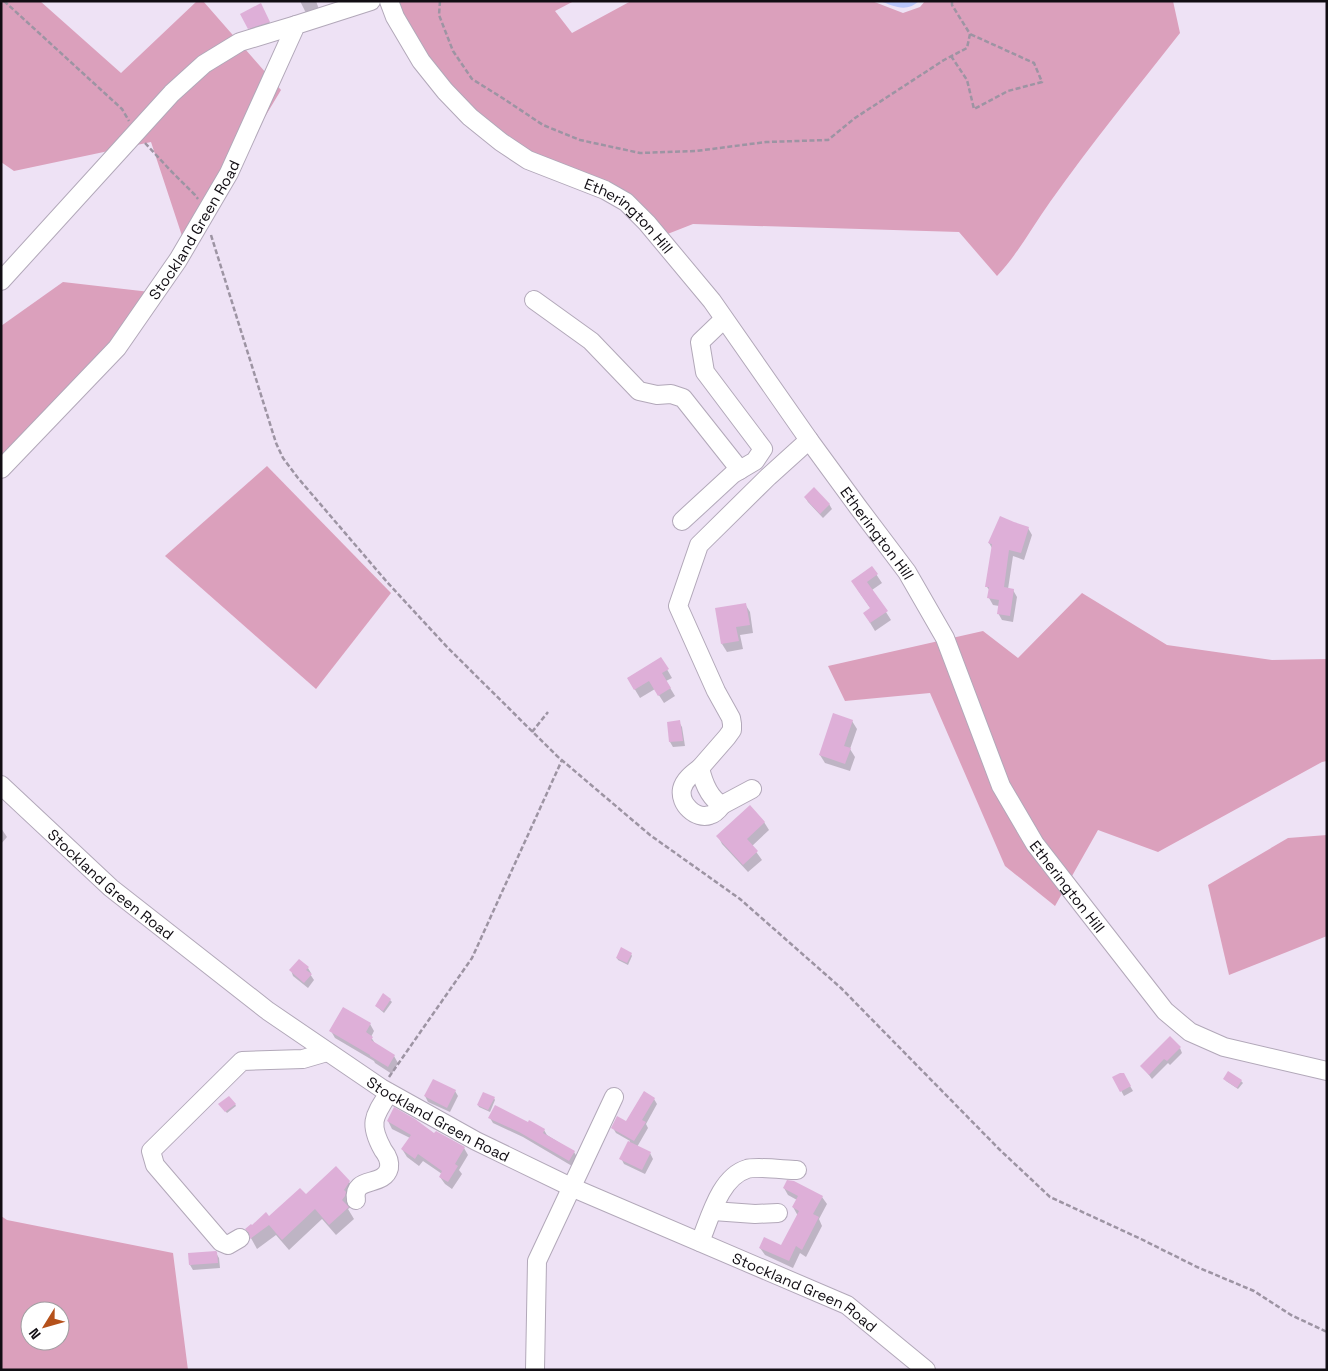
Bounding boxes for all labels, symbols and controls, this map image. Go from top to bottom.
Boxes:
street label: Stockland Green Road [144,157,243,303]
street label: Etherington Hill [582,173,678,257]
street label: Etherington Hill [837,483,919,583]
street label: Stockland Green Road [44,824,178,943]
street label: Etherington Hill [1026,836,1110,936]
street label: Stockland Green Road [363,1072,513,1165]
street label: Stockland Green Road [730,1248,881,1336]
north arrow [20,1301,70,1351]
text: N [25,1325,45,1343]

